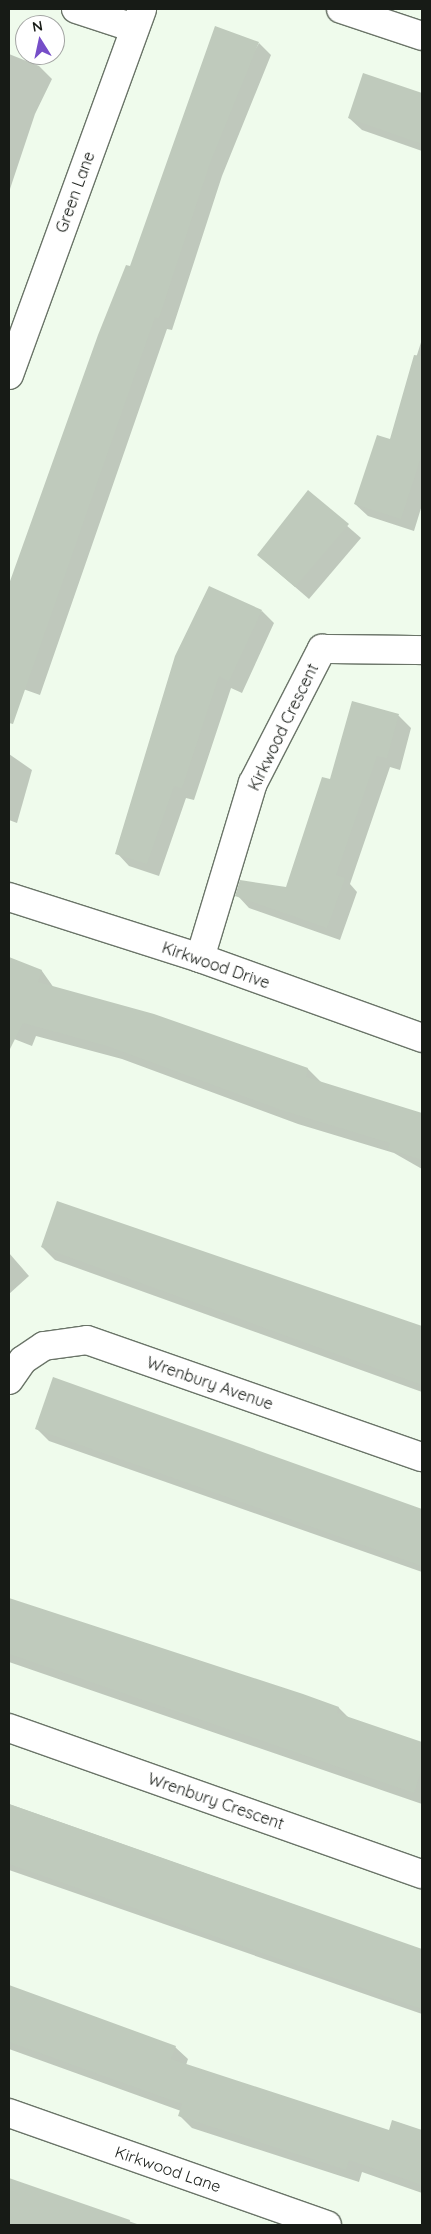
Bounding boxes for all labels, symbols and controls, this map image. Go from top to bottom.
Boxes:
north arrow [15,15,65,65]
text: N [31,16,44,36]
street label: Green Lane [51,149,99,235]
street label: Kirkwood Crescent [244,660,322,794]
street label: Kirkwood Drive [160,938,272,992]
street label: Wrenbury Avenue [144,1352,276,1414]
street label: Wrenbury Crescent [145,1769,287,1833]
street label: Kirkwood Lane [112,2142,224,2196]

